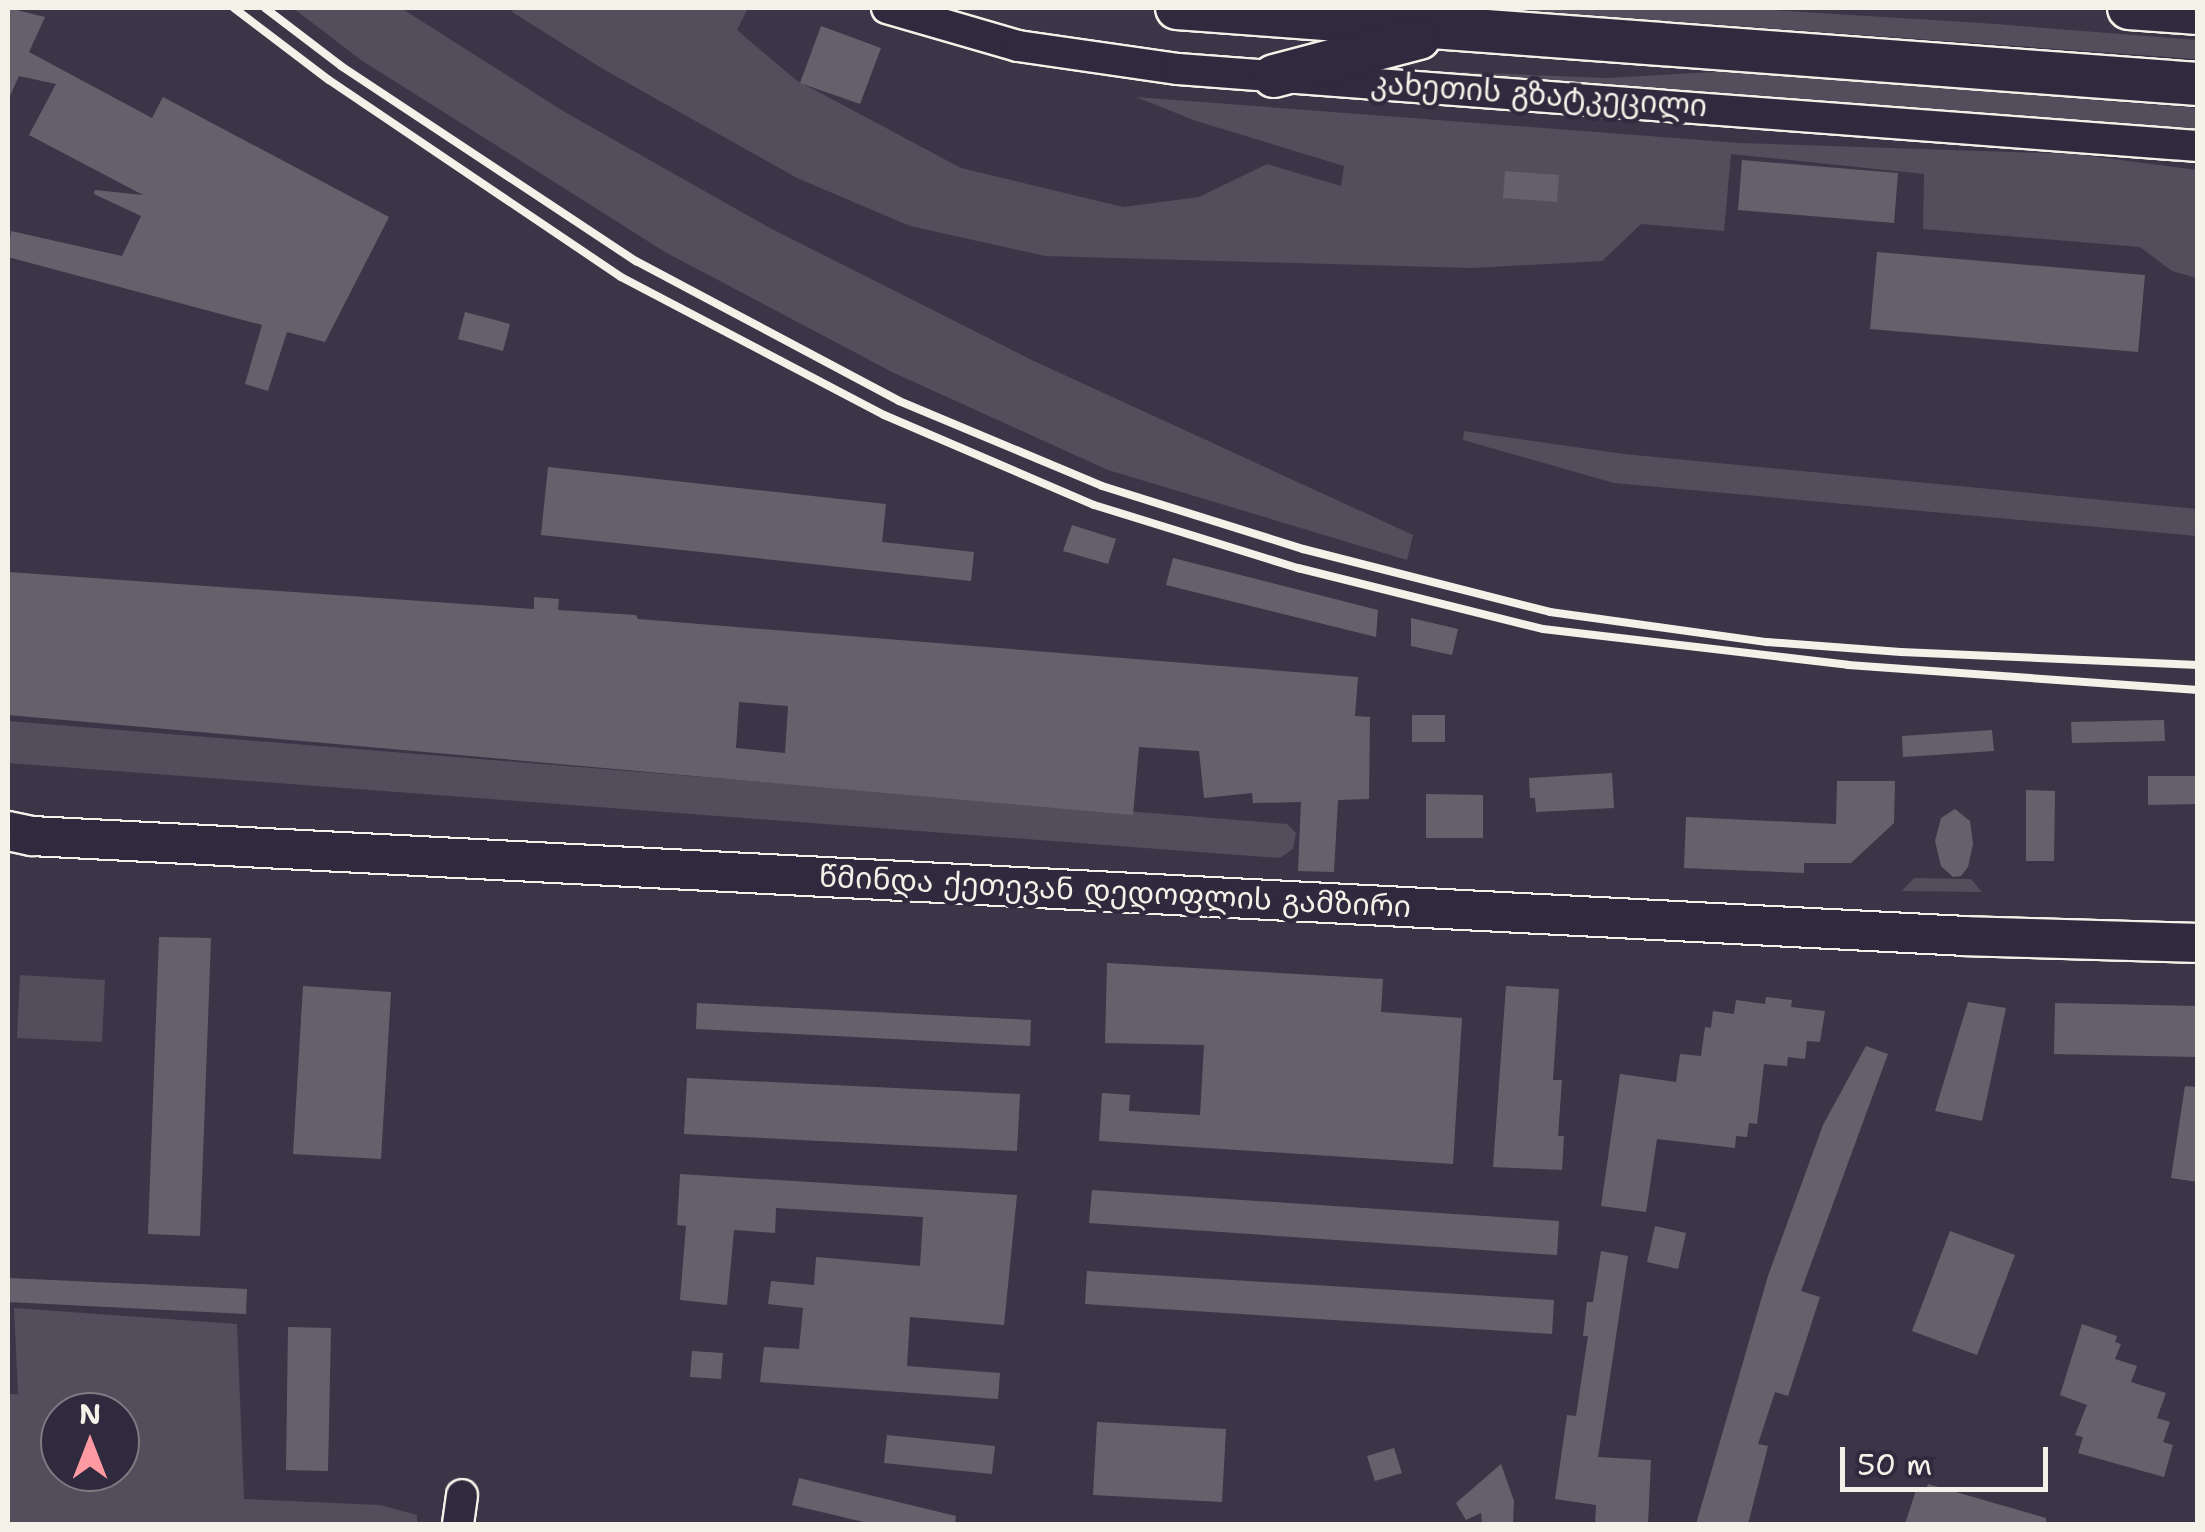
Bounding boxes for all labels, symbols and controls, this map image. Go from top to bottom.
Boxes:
street label: კახეთის გზატკეცილი [1370,65,1708,125]
street label: წმინდა ქეთევან დედოფლის გამზირი [818,859,1412,925]
north arrow [40,1392,140,1492]
text: N [79,1395,101,1433]
scale bar [1845,1427,2052,1489]
text: 50 m [1857,1444,1932,1485]

